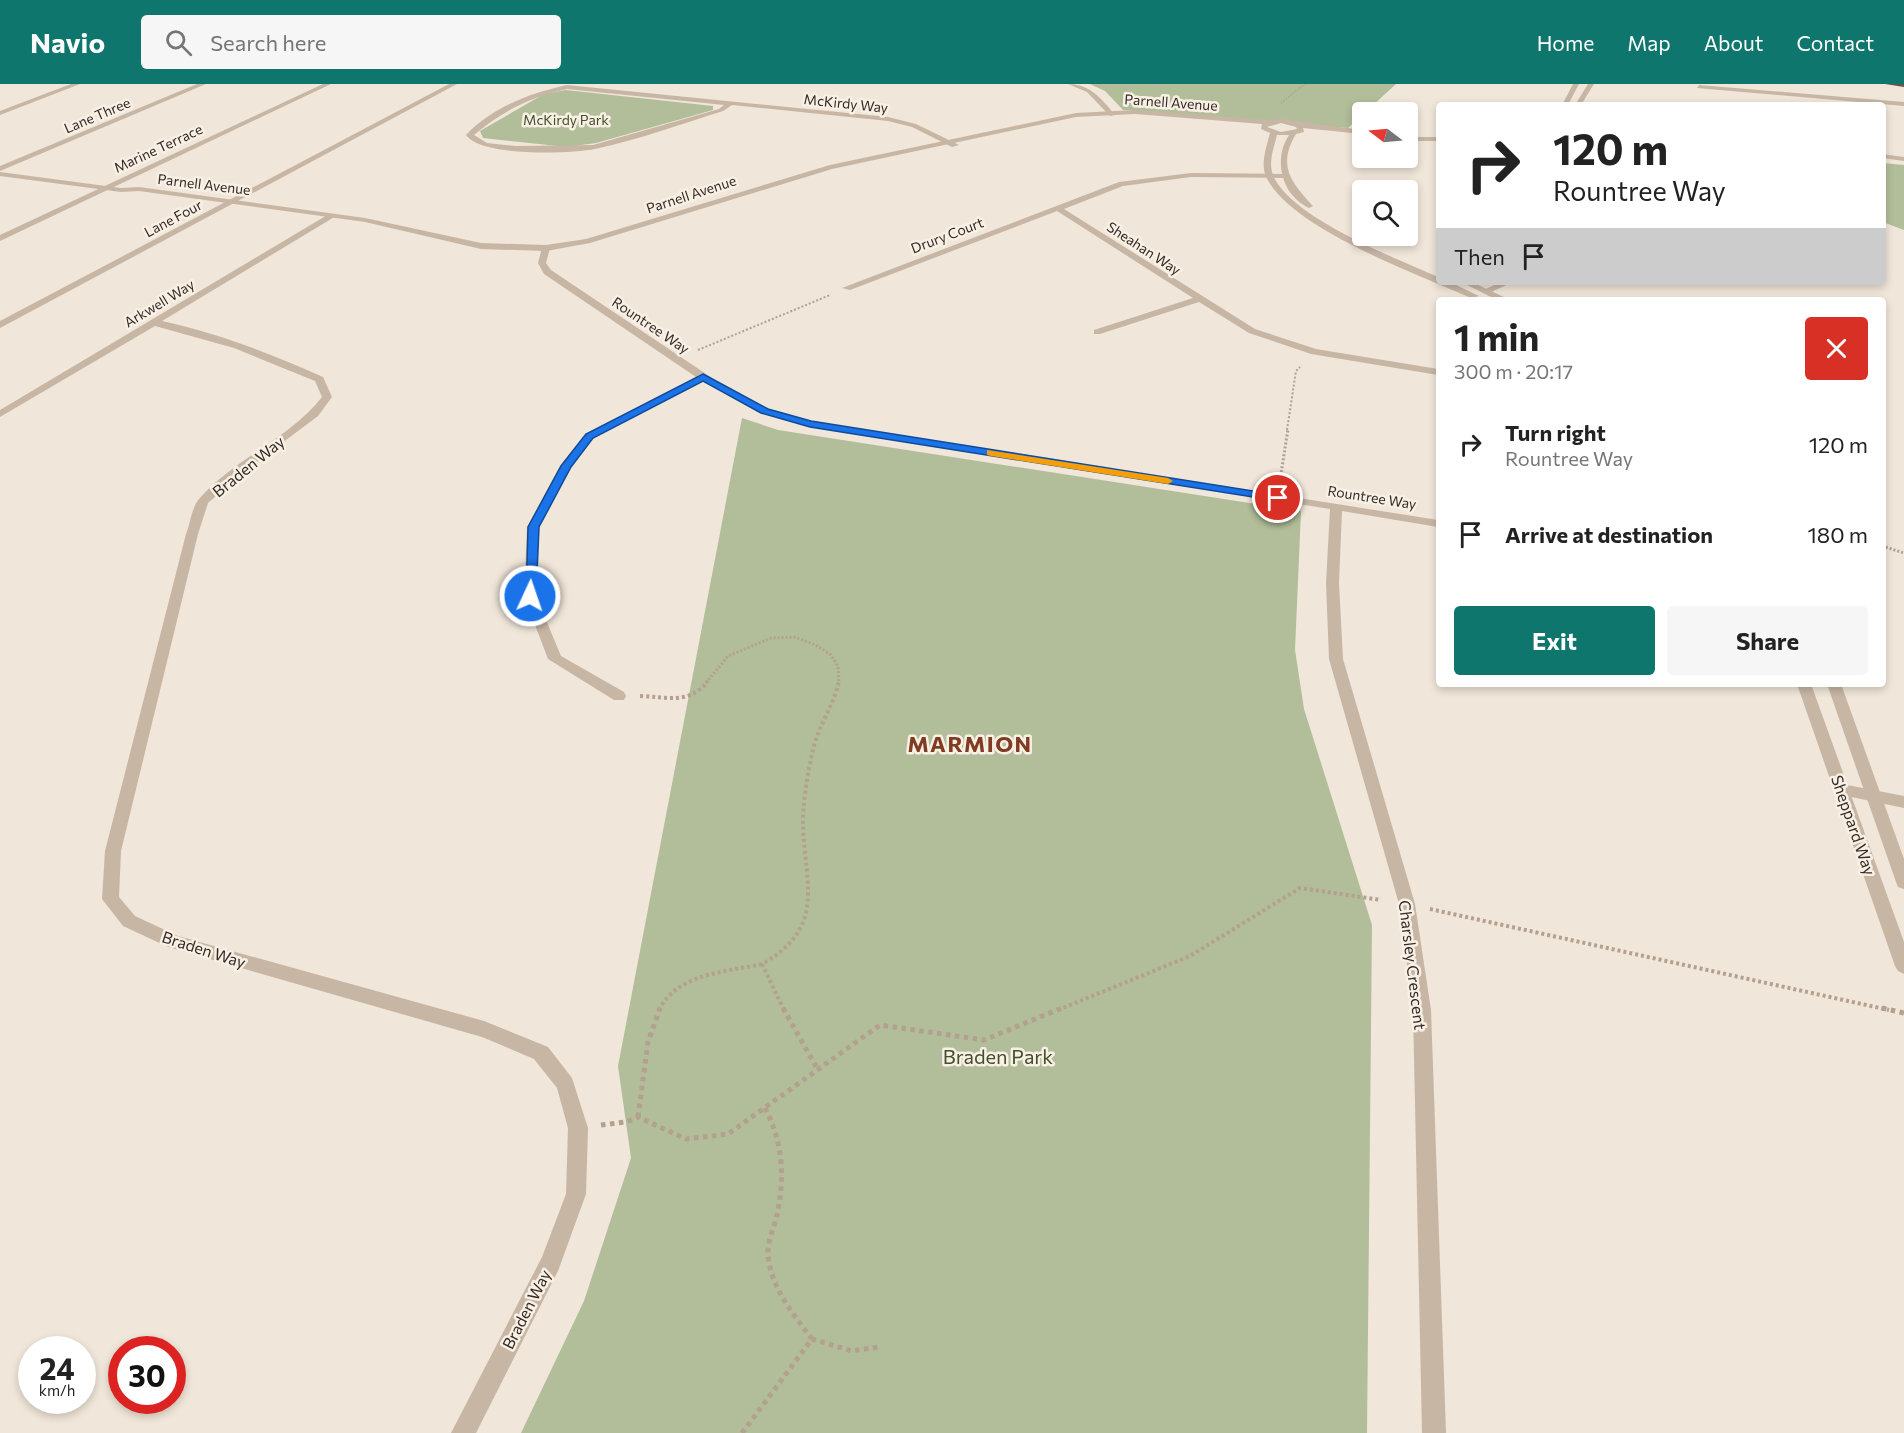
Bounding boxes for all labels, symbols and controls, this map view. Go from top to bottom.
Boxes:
search box [141,15,561,69]
text: Navio [30,25,105,59]
icon: search [162,26,195,59]
text: Search here [210,29,326,56]
text: Home [1537,30,1594,55]
text: Map [1627,30,1671,55]
text: About [1704,30,1763,55]
text: Contact [1796,30,1874,55]
street label: McKirdy Way [803,90,889,116]
street label: Parnell Avenue [1124,90,1218,114]
street label: Lane Three [61,93,133,137]
north arrow [1352,102,1418,168]
map controls [1352,102,1418,246]
park label: McKirdy Park [523,111,609,128]
street label: Marine Terrace [111,120,205,176]
text: 120 m [1553,122,1668,174]
icon: right [1454,126,1532,204]
street label: Parnell Avenue [157,170,251,198]
street label: Parnell Avenue [644,171,738,217]
text: Rountree Way [1553,174,1726,207]
button: search [1352,180,1418,246]
street label: Lane Four [141,196,205,240]
street label: Drury Court [908,213,986,257]
street label: Sheahan Way [1104,218,1184,278]
icon: arrive [1517,240,1550,273]
text: Then [1454,243,1505,270]
street label: Arkwell Way [121,275,197,331]
street label: Rountree Way [609,293,693,357]
text: 1 min [1454,314,1539,358]
button: close [1805,317,1868,380]
text: 300 m · 20:17 [1454,359,1573,383]
text: Turn right [1505,419,1606,446]
icon: right [1454,428,1487,461]
street label: Braden Way [208,431,288,501]
text: 120 m [1809,431,1868,458]
text: Rountree Way [1505,446,1633,470]
pin [1252,472,1303,523]
icon: arrive [1261,481,1294,514]
street label: Rountree Way [1326,482,1418,512]
icon: arrive [1454,518,1487,551]
text: Arrive at destination [1505,521,1713,548]
text: 180 m [1807,521,1868,548]
position arrow [498,564,562,628]
button: Exit [1454,606,1655,675]
button: Share [1667,606,1868,675]
district label: MARMION [907,730,1033,757]
street label: Sheppard Way [1828,772,1880,878]
street label: Charsley Crescent [1396,899,1430,1031]
street label: Braden Way [160,927,248,971]
park label: Braden Park [943,1044,1053,1068]
street label: Braden Way [498,1266,554,1352]
speed limit sign: 30 [108,1336,186,1414]
text: 24 [39,1349,75,1386]
text: km/h [39,1381,75,1399]

